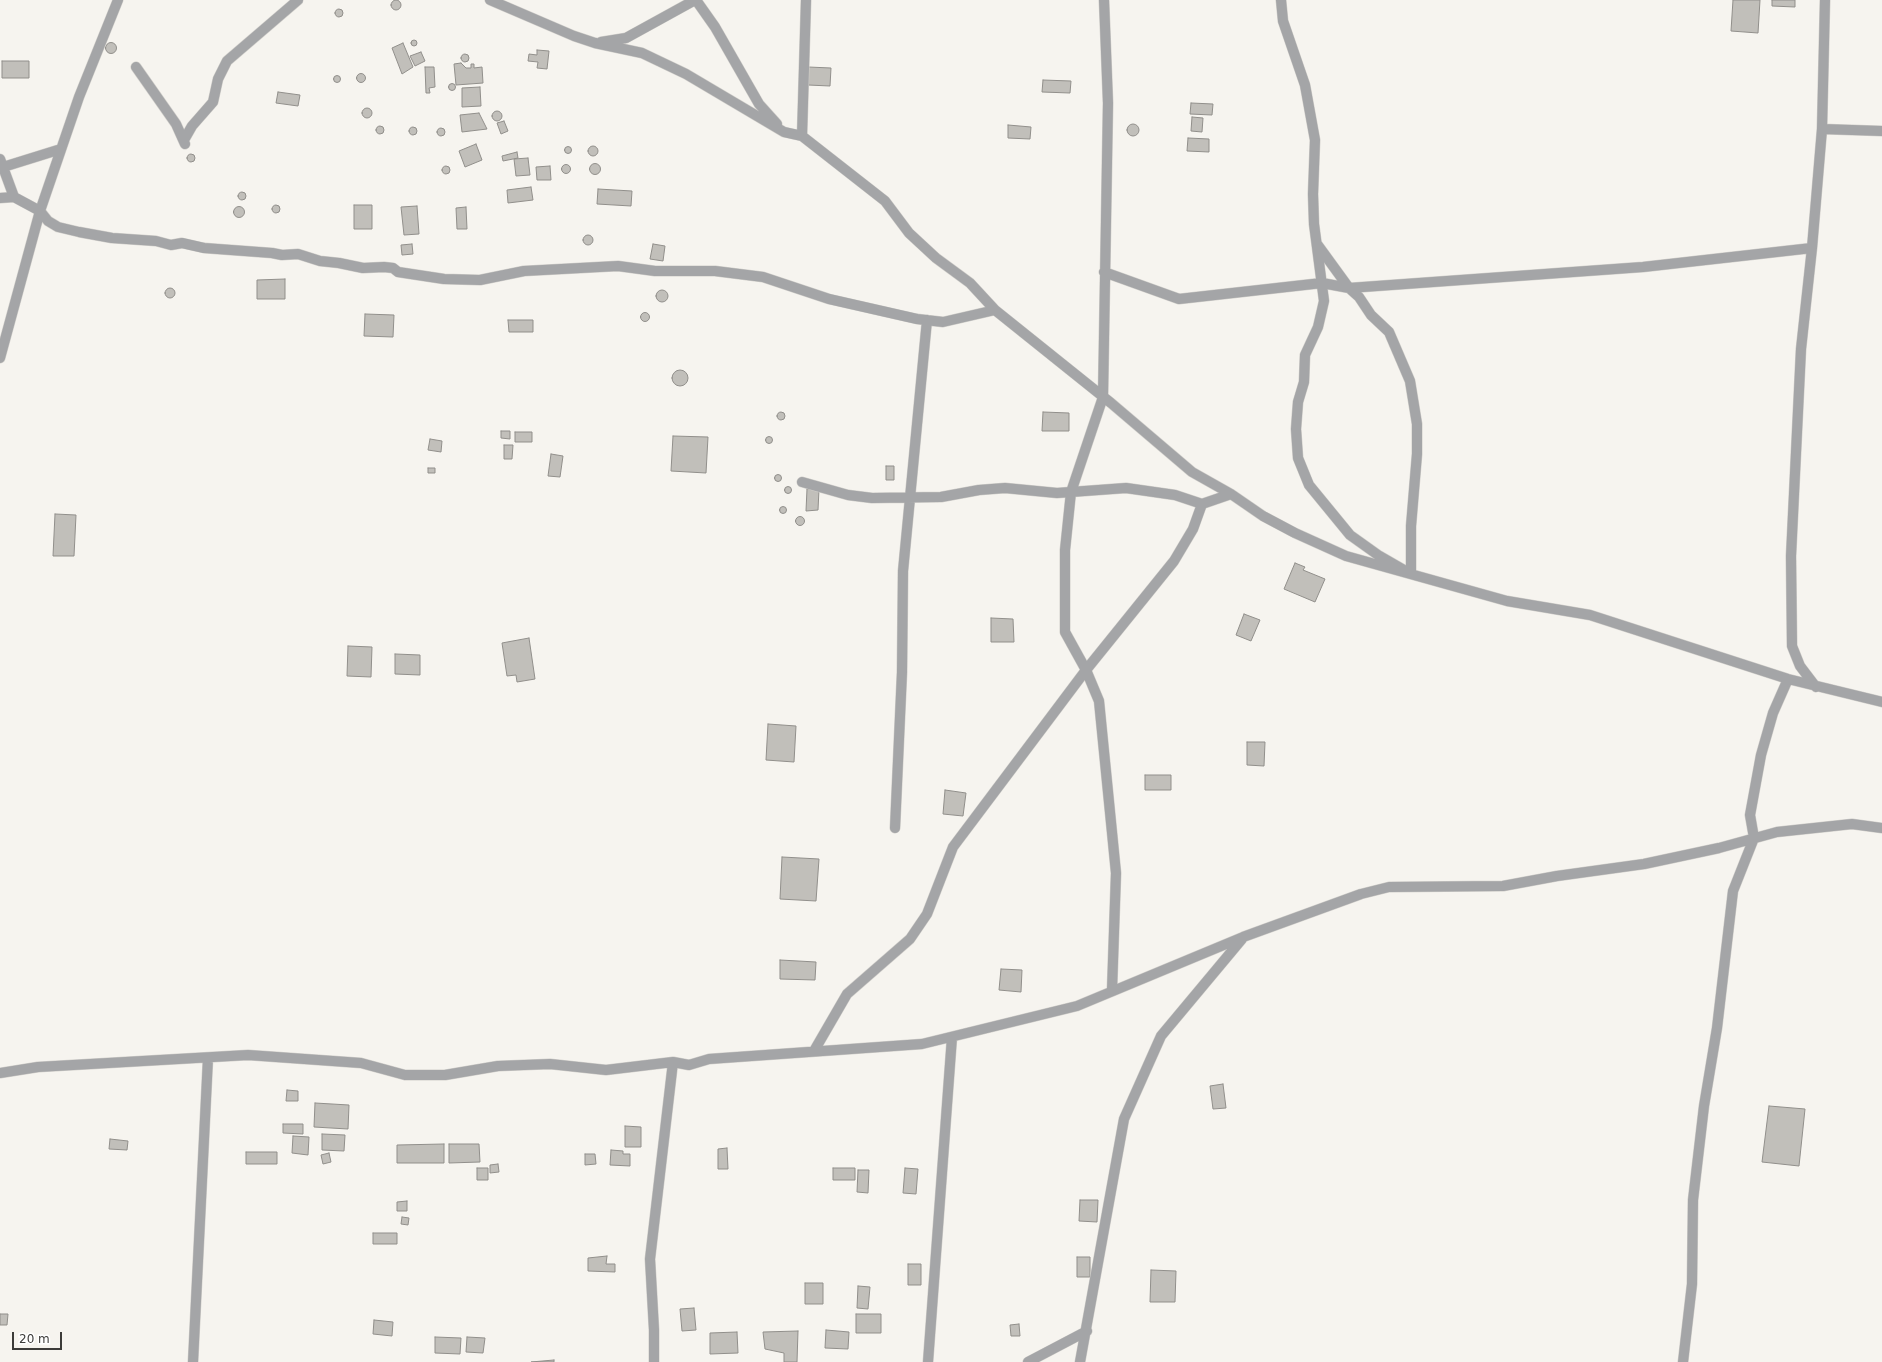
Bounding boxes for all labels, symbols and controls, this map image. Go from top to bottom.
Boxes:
scale bar [14,1324,64,1350]
text: 20 m [19,1332,50,1346]

